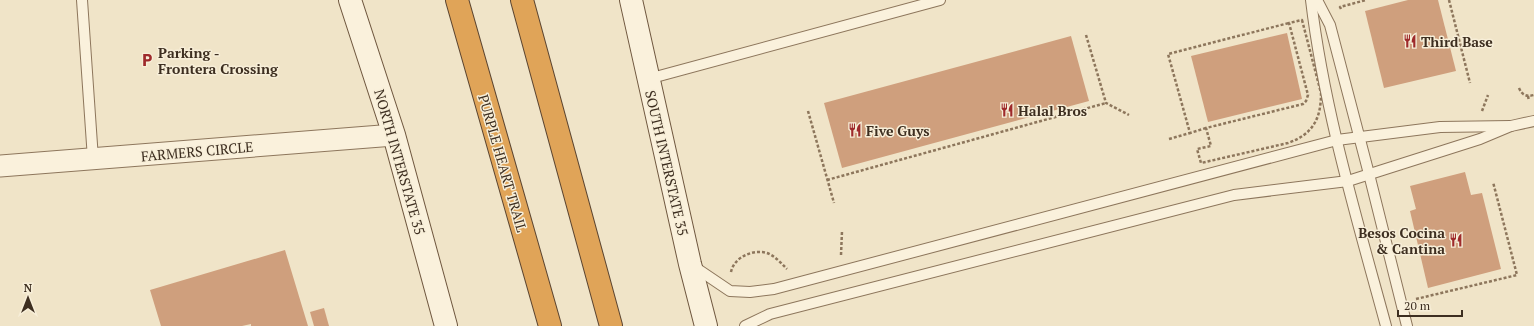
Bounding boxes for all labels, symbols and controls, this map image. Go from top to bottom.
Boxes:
place label: Third Base [1421,32,1493,51]
restaurant icon: Third Base [1402,33,1418,49]
place label: Parking - Frontera Crossing [158,43,279,78]
parking icon: Parking - Frontera Crossing [139,52,155,68]
street label: NORTH INTERSTATE 35 [370,87,430,237]
street label: SOUTH INTERSTATE 35 [641,88,693,238]
street label: PURPLE HEART TRAIL [474,92,532,234]
place label: Halal Bros [1018,101,1087,120]
restaurant icon: Halal Bros [999,102,1015,118]
place label: Five Guys [866,121,930,140]
restaurant icon: Five Guys [847,122,863,138]
street label: FARMERS CIRCLE [140,137,254,165]
place label: Besos Cocina & Cantina [1358,223,1445,258]
restaurant icon: Besos Cocina & Cantina [1448,232,1464,248]
north arrow [8,278,48,318]
text: N [24,281,33,295]
scale bar [1398,292,1462,318]
text: 20 m [1404,298,1431,313]

